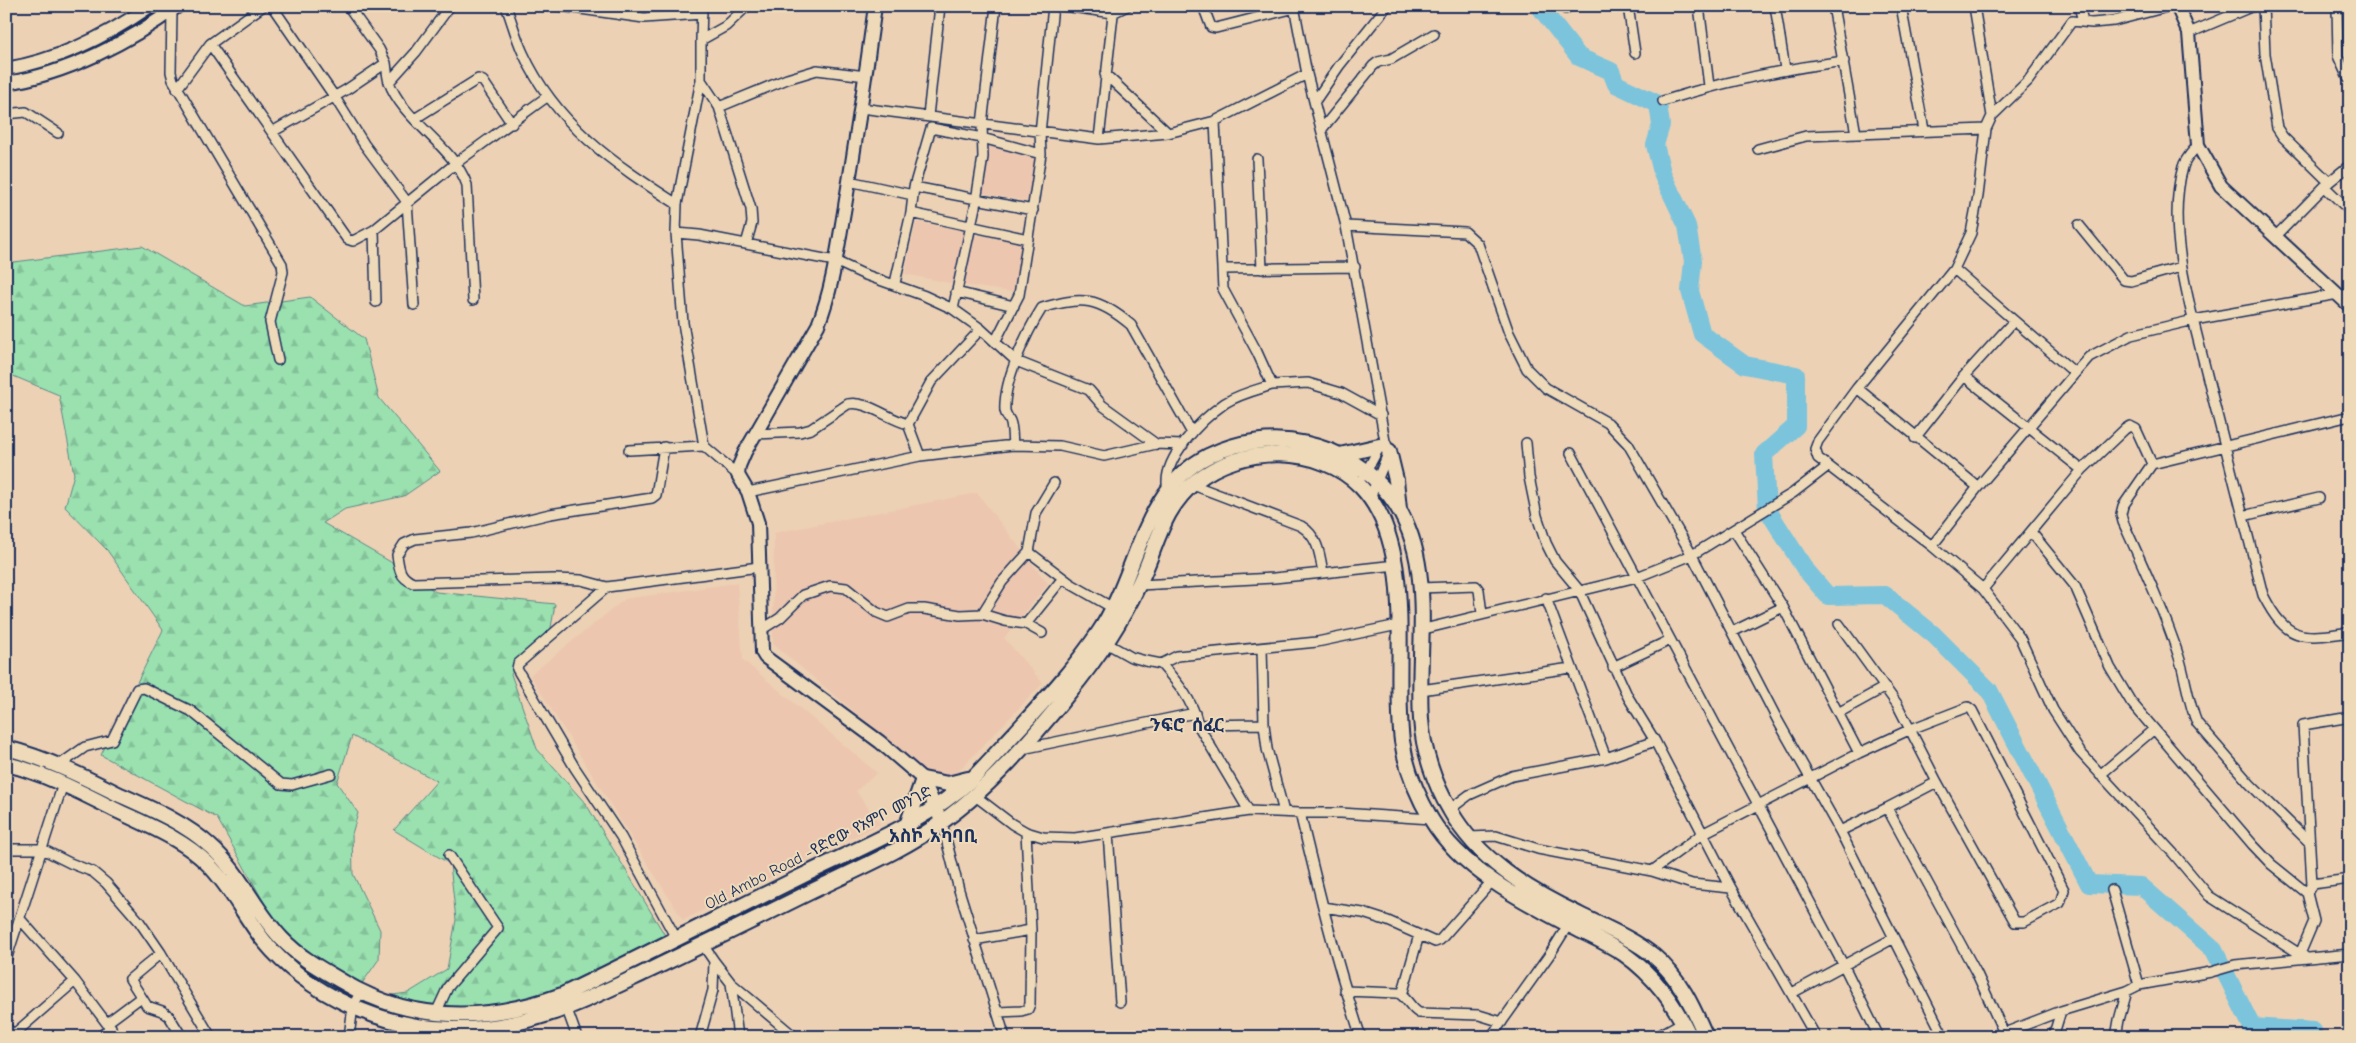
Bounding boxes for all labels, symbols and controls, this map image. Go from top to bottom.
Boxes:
district label: ንፍሮ ሰፈር [1150,715,1224,736]
street label: Old Ambo Road -የድሮው የአምቦ መንገድ [702,782,936,913]
district label: አስኮ አካባቢ [889,826,978,847]

